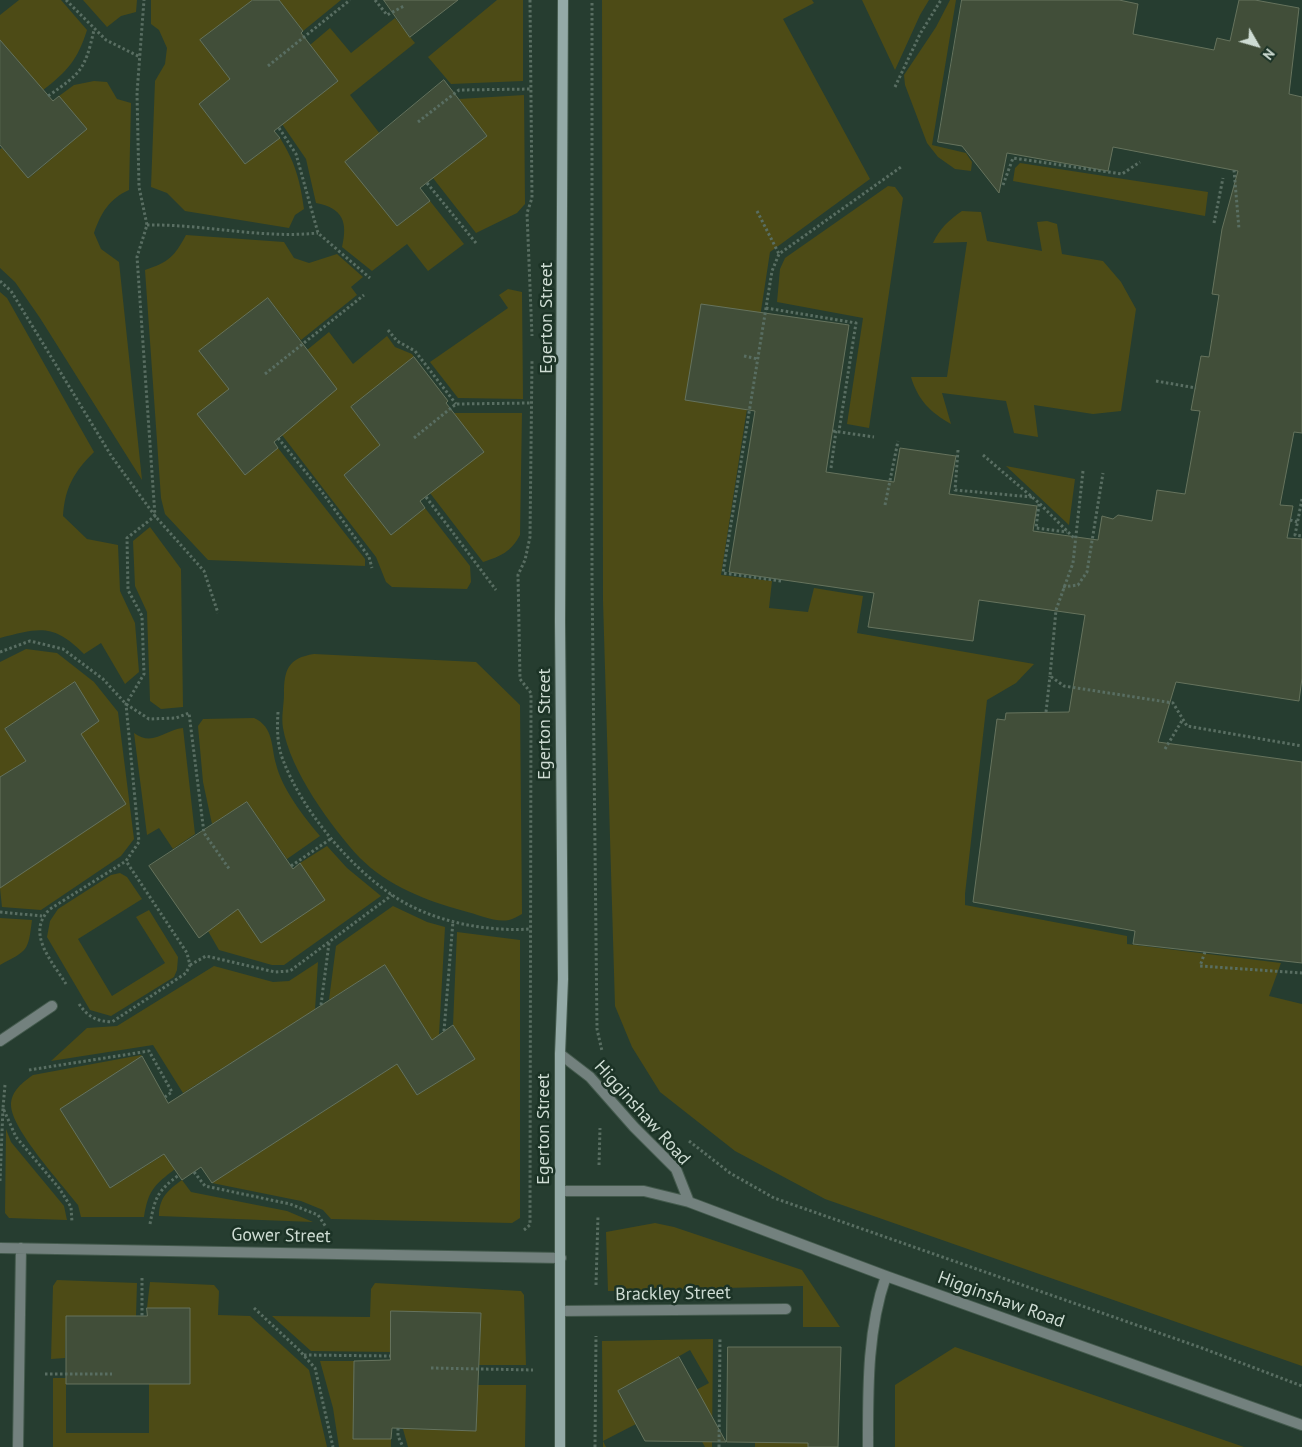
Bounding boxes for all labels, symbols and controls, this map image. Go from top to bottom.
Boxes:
north arrow [1232,20,1282,70]
text: N [1259,45,1279,63]
street label: Egerton Street [536,262,558,374]
street label: Egerton Street [534,668,556,780]
street label: Higginshaw Road [589,1056,695,1170]
street label: Egerton Street [533,1073,555,1185]
street label: Gower Street [231,1224,331,1248]
street label: Higginshaw Road [935,1267,1067,1333]
street label: Brackley Street [615,1282,731,1306]

